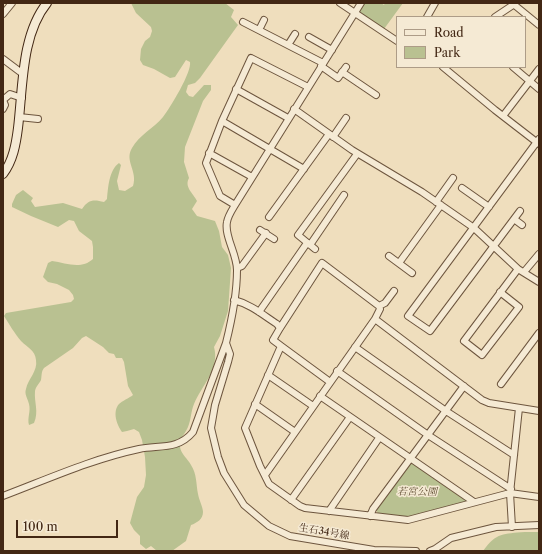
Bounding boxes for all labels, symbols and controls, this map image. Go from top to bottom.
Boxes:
legend [396,16,526,68]
text: Road [434,25,464,40]
text: Park [434,45,460,60]
park label: 若宮公園 [397,486,437,498]
scale bar [18,512,120,538]
text: 100 m [23,519,58,534]
street label: 生石34号線 [298,522,350,542]

